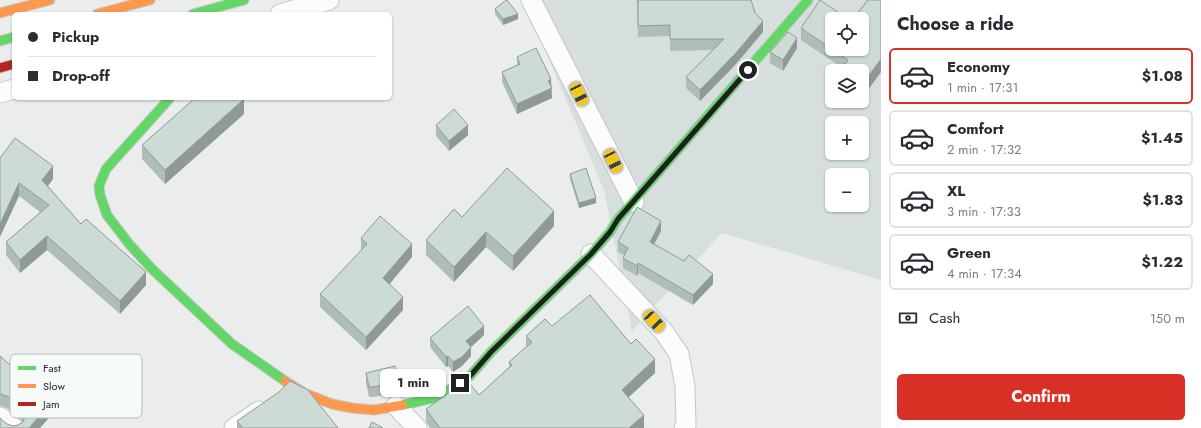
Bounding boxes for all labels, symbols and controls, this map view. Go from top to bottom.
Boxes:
text: Choose a ride [897,11,1014,37]
map controls [825,12,869,212]
button: locate [825,12,869,56]
text: Pickup [52,26,99,48]
text: Economy [947,56,1010,78]
icon: car [899,58,935,94]
route start [739,61,757,79]
button: layers [825,64,869,108]
text: Drop-off [52,65,110,87]
text: $1.08 [1142,65,1183,87]
text: 1 min · 17:31 [947,78,1018,97]
car [568,81,590,107]
button: + [825,116,869,160]
text: Comfort [947,118,1004,140]
icon: car [899,120,935,156]
text: $1.45 [1141,127,1183,149]
text: 2 min · 17:32 [947,140,1021,159]
car [602,148,624,174]
button: − [825,168,869,212]
text: XL [947,180,965,202]
icon: car [899,182,935,218]
text: $1.83 [1142,189,1183,211]
text: 3 min · 17:33 [947,202,1021,221]
text: Green [947,242,991,264]
icon: car [899,244,935,280]
text: $1.22 [1142,251,1183,273]
text: 4 min · 17:34 [947,264,1022,283]
icon: cash [897,307,919,329]
text: Cash [929,307,960,329]
car [641,308,667,334]
text: 150 m [1150,309,1185,328]
legend [10,354,142,418]
text: Fast [43,360,61,376]
callout: 1 min [380,369,446,397]
text: 1 min [397,373,429,392]
route end [451,374,469,392]
button: Confirm [897,374,1185,420]
text: Slow [43,378,65,394]
text: Jam [41,396,60,412]

